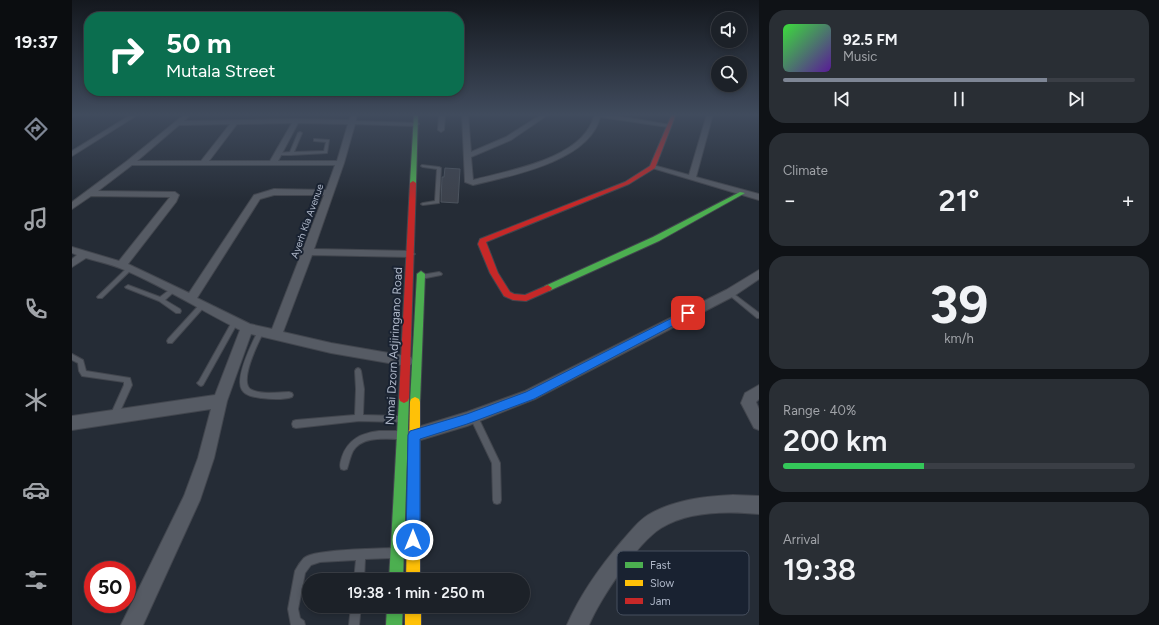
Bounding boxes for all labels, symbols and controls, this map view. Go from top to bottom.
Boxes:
map controls [711,12,747,92]
button: sound [711,12,747,48]
text: 50 m [166,26,232,60]
icon: right [100,28,152,80]
text: 19:37 [14,31,58,53]
text: 92.5 FM [843,31,898,49]
text: Music [843,49,877,64]
button: search [711,56,747,92]
text: Mutala Street [166,60,275,82]
icon: previous [831,88,853,110]
icon: pause [948,88,970,110]
icon: next [1065,88,1087,110]
icon: directions [22,115,50,143]
text: Climate [783,163,828,178]
street label: Ayerh Kla Avenue [287,181,327,260]
text: 21° [939,182,979,219]
text: − [783,187,797,214]
text: + [1121,187,1135,214]
icon: music [22,205,50,233]
street label: Nmai Dzorn Adjiringano Road [383,267,405,425]
text: 39 [929,274,989,336]
icon: phone [22,295,50,323]
pin [671,296,705,330]
icon: arrive [677,302,699,324]
text: km/h [944,331,974,346]
icon: climate [22,386,50,414]
text: Range · 40% [783,403,856,418]
text: 200 km [783,422,888,459]
icon: car [22,476,50,504]
position arrow [392,519,434,561]
text: Arrival [783,532,820,547]
legend [617,551,749,615]
text: 19:38 [783,551,856,588]
text: Fast [650,559,671,572]
speed limit sign: 50 [84,561,136,613]
icon: filters [22,566,50,594]
text: Slow [650,577,674,590]
text: 19:38 · 1 min · 250 m [347,584,485,602]
text: Jam [650,595,671,608]

